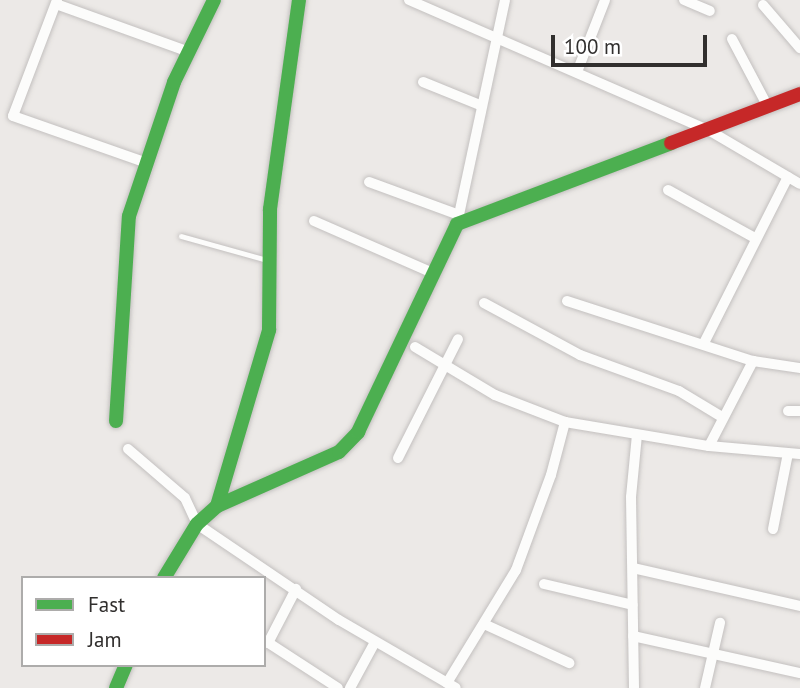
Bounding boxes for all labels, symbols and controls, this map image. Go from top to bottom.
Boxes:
scale bar [555,21,711,65]
text: 100 m [564,33,621,60]
legend [21,576,266,667]
text: Fast [88,591,125,618]
text: Jam [88,626,122,653]

